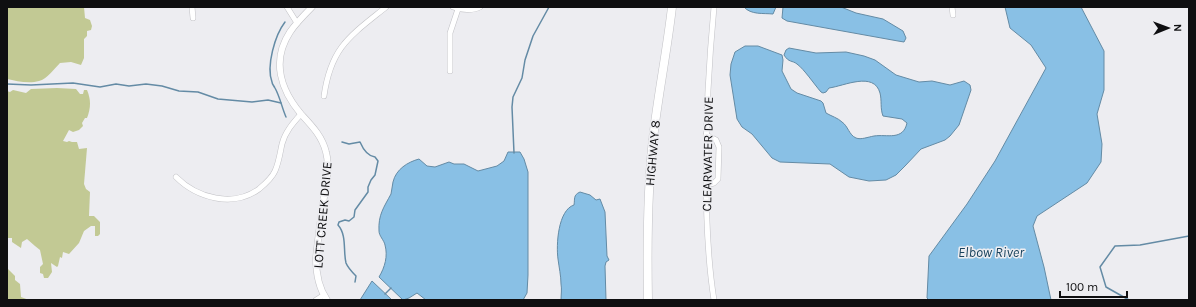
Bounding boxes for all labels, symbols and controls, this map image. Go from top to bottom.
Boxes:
north arrow [1148,8,1188,48]
text: N [1171,24,1184,32]
street label: CLEARWATER DRIVE [699,97,716,211]
street label: HIGHWAY 8 [642,120,663,187]
street label: LOTT CREEK DRIVE [310,161,335,269]
water label: Elbow River [958,244,1025,261]
scale bar [1060,273,1127,299]
text: 100 m [1066,280,1098,294]

